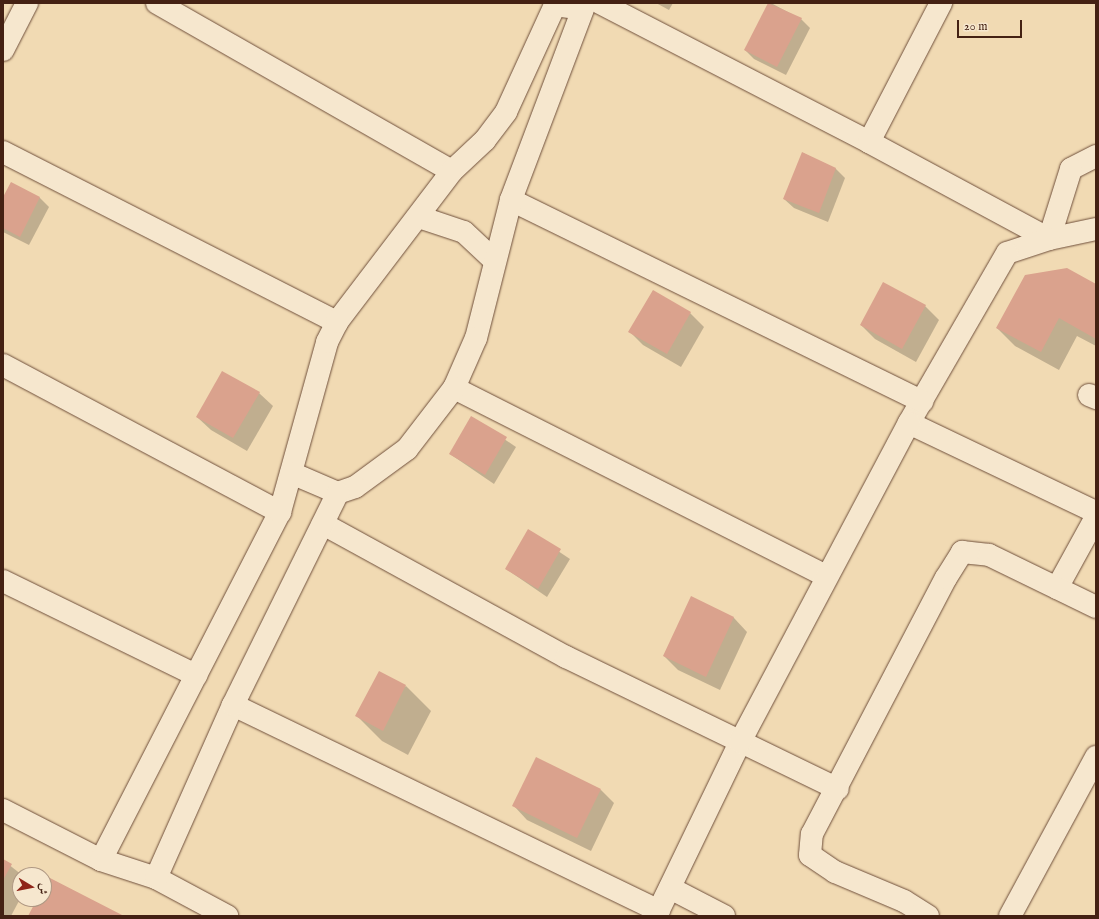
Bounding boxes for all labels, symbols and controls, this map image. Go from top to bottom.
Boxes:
scale bar [959,12,1024,38]
text: 20 m [964,19,987,34]
north arrow [12,867,52,907]
text: ش [35,882,51,895]

